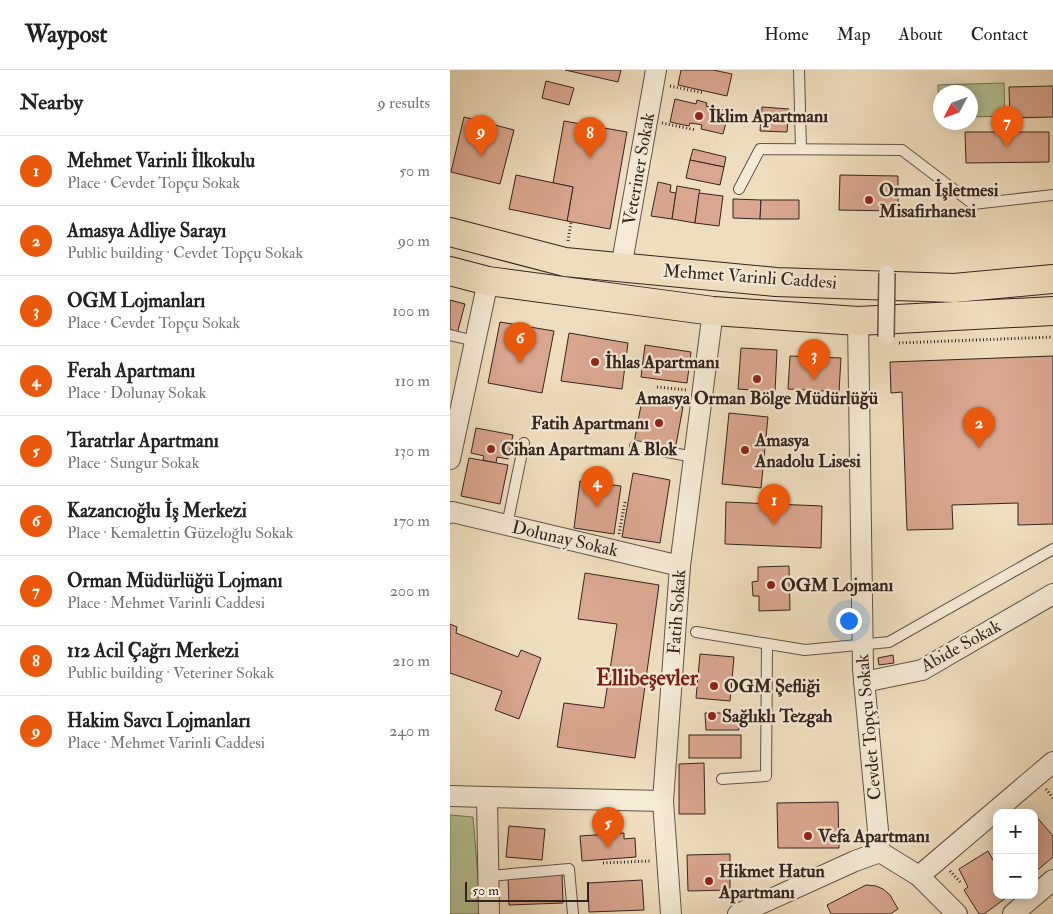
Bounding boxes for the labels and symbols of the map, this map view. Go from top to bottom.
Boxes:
north arrow [933,85,978,130]
place label: İklim Apartmanı [709,104,828,128]
pin: 7 [991,106,1023,147]
marker: İklim Apartmanı [693,110,705,122]
street label: Veteriner Sokak [618,111,660,227]
pin: 9 [465,115,497,156]
pin: 8 [574,117,606,158]
place label: Orman İşletmesi Misafirhanesi [878,178,999,223]
marker: Orman İşletmesi Misafirhanesi [863,194,875,206]
street label: Mehmet Varinli Caddesi [662,259,838,295]
pin: 6 [504,322,536,363]
pin: 3 [798,339,830,380]
place label: İhlas Apartmanı [605,350,720,374]
marker: İhlas Apartmanı [589,356,601,368]
marker: Amasya Orman Bölge Müdürlüğü [751,373,763,385]
place label: Amasya Orman Bölge Müdürlüğü [635,387,879,410]
pin: 2 [963,407,995,448]
place label: Fatih Apartmanı [531,412,649,435]
marker: Fatih Apartmanı [653,417,665,429]
place label: Amasya Anadolu Lisesi [754,429,861,473]
place label: Cihan Apartmanı A Blok [501,438,678,461]
marker: Cihan Apartmanı A Blok [485,443,497,455]
marker: Amasya Anadolu Lisesi [739,444,751,456]
pin: 4 [581,466,613,507]
pin: 1 [758,484,790,525]
street label: Dolunay Sokak [510,516,621,562]
street label: Fatih Sokak [663,568,691,655]
place label: OGM Lojmanı [781,574,894,597]
marker: OGM Lojmanı [765,579,777,591]
your location [836,608,862,634]
street label: Abide Sokak [916,614,1005,678]
street label: Cevdet Topçu Sokak [851,653,887,801]
district label: Ellibeşevler [596,664,699,692]
place label: OGM Şefliği [724,675,821,698]
marker: OGM Şefliği [708,680,720,692]
place label: Sağlıklı Tezgah [722,705,833,728]
marker: Sağlıklı Tezgah [706,710,718,722]
pin: 5 [592,807,624,848]
place label: Vefa Apartmanı [817,825,930,848]
marker: Vefa Apartmanı [802,830,814,842]
place label: Hikmet Hatun Apartmanı [718,860,825,904]
marker: Hikmet Hatun Apartmanı [703,875,715,887]
scale bar [465,879,589,902]

